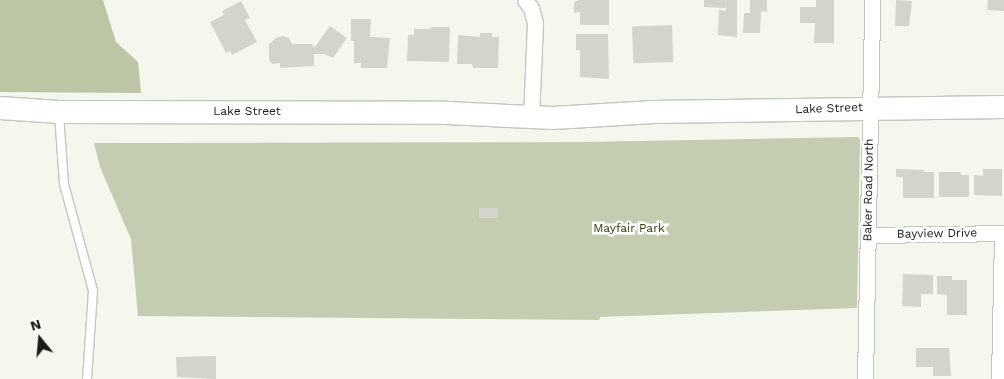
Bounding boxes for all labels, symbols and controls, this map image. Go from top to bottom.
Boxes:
street label: Lake Street [795,101,863,117]
street label: Lake Street [213,105,281,119]
street label: Baker Road North [861,138,877,242]
park label: Mayfair Park [593,222,665,236]
street label: Bayview Drive [897,226,977,242]
north arrow [15,314,65,364]
text: N [28,315,43,334]

